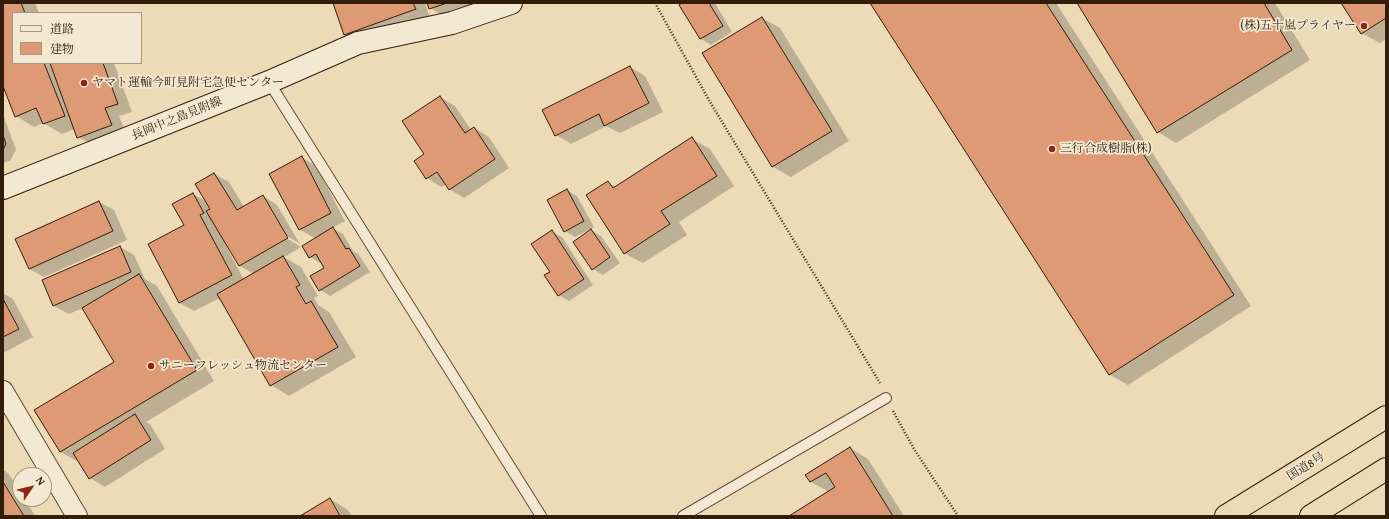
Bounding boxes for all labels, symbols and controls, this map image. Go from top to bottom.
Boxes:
legend [12,12,142,64]
place label: (株)五十嵐プライヤー [1240,19,1356,33]
text: 道路 [50,20,74,37]
marker: (株)五十嵐プライヤー [1359,21,1369,31]
text: 建物 [50,40,74,57]
place label: ヤマト運輸今町見附宅急便センター [92,76,284,90]
marker: ヤマト運輸今町見附宅急便センター [79,78,89,88]
street label: 長岡中之島見附線 [130,94,224,144]
place label: 三行合成樹脂(株) [1060,142,1152,156]
marker: 三行合成樹脂(株) [1047,144,1057,154]
place label: サニーフレッシュ物流センター [159,359,327,373]
marker: サニーフレッシュ物流センター [146,361,156,371]
street label: 国道8号 [1284,450,1328,484]
north arrow [12,467,52,507]
text: N [32,473,50,488]

